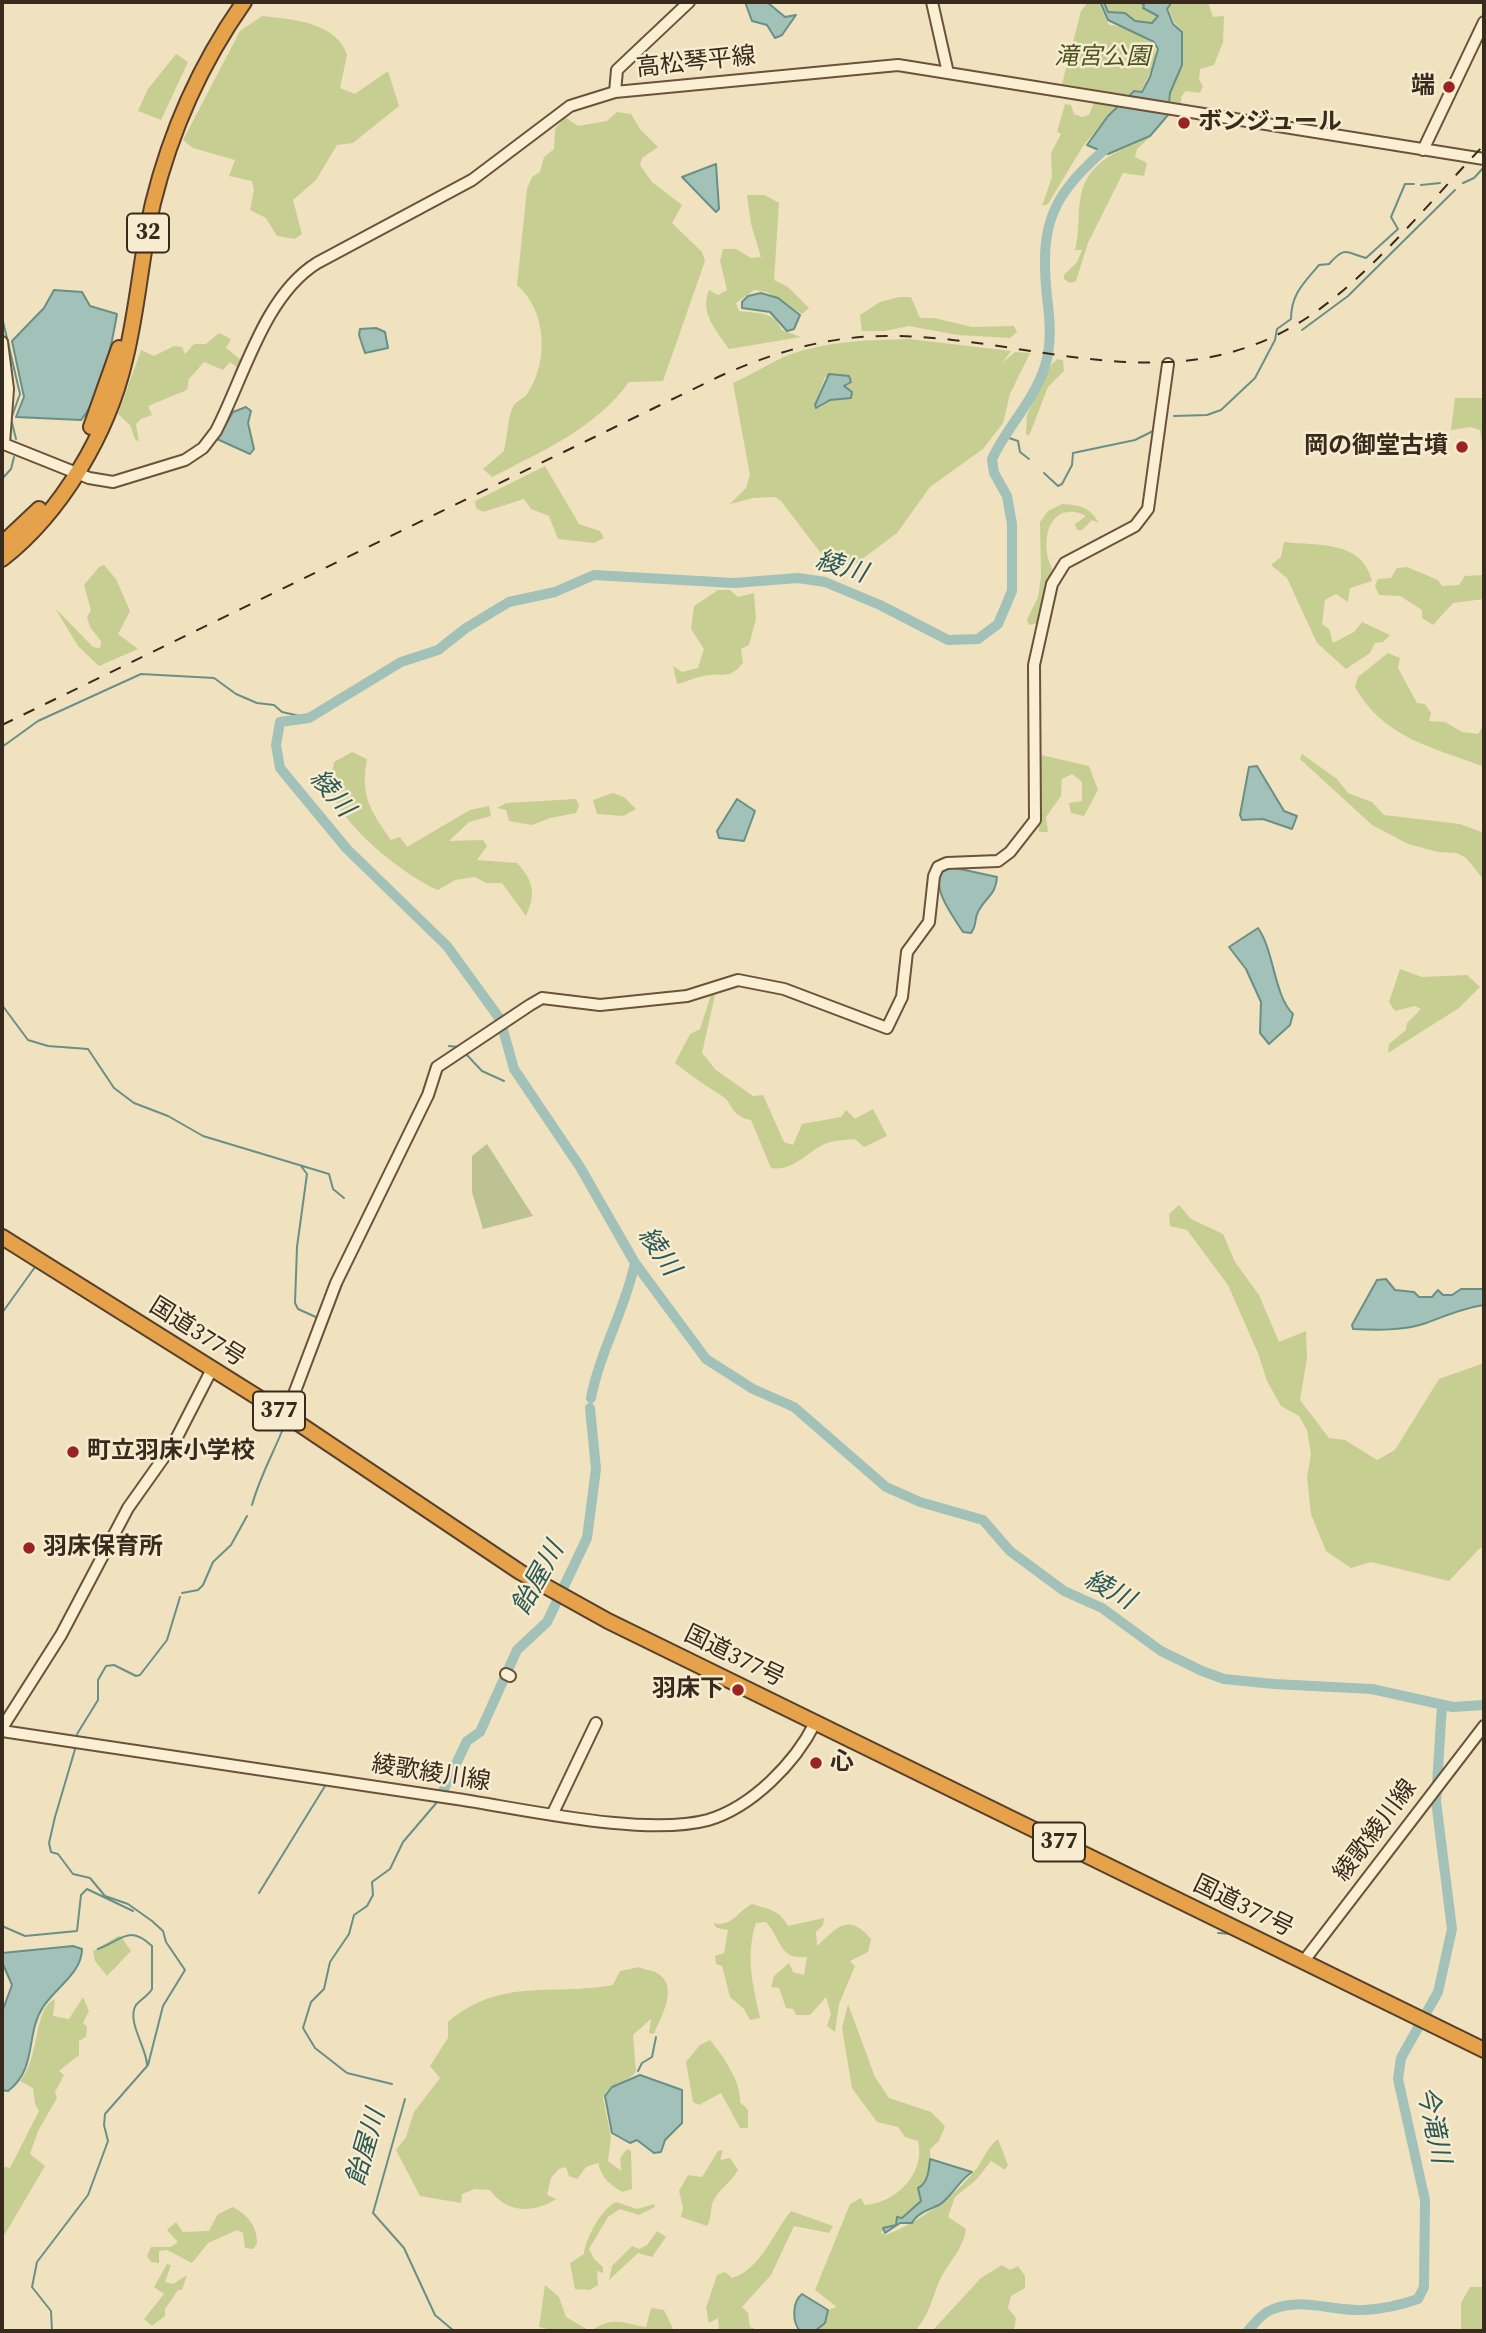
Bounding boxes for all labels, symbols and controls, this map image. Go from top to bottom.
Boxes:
street label: 高松琴平線 [635,42,757,84]
park label: 滝宮公園 [1054,44,1150,72]
place label: 端 [1411,73,1435,101]
marker: 端 [1441,79,1457,95]
place label: ボンジュール [1198,109,1342,137]
marker: ボンジュール [1176,115,1192,131]
road number: 32 [127,214,169,252]
place label: 岡の御堂古墳 [1304,433,1448,461]
marker: 岡の御堂古墳 [1454,439,1470,455]
water label: 綾川 [812,545,870,591]
water label: 綾川 [302,764,360,824]
water label: 綾川 [631,1222,685,1282]
street label: 国道377号 [144,1292,250,1374]
road number: 377 [253,1392,305,1430]
place label: 町立羽床小学校 [87,1438,255,1466]
marker: 町立羽床小学校 [65,1444,81,1460]
place label: 羽床保育所 [43,1534,163,1562]
water label: 飴屋川 [506,1537,572,1621]
marker: 羽床保育所 [21,1540,37,1556]
water label: 綾川 [1079,1565,1139,1617]
street label: 国道377号 [679,1620,789,1694]
place label: 羽床下 [652,1676,724,1704]
marker: 羽床下 [730,1682,746,1698]
place label: 心 [830,1749,854,1777]
street label: 綾歌綾川線 [369,1750,493,1798]
marker: 心 [808,1755,824,1771]
street label: 綾歌綾川線 [1328,1774,1424,1888]
road number: 377 [1033,1823,1085,1862]
street label: 国道377号 [1188,1870,1298,1944]
water label: 今滝川 [1409,2084,1455,2166]
water label: 飴屋川 [341,2106,393,2190]

